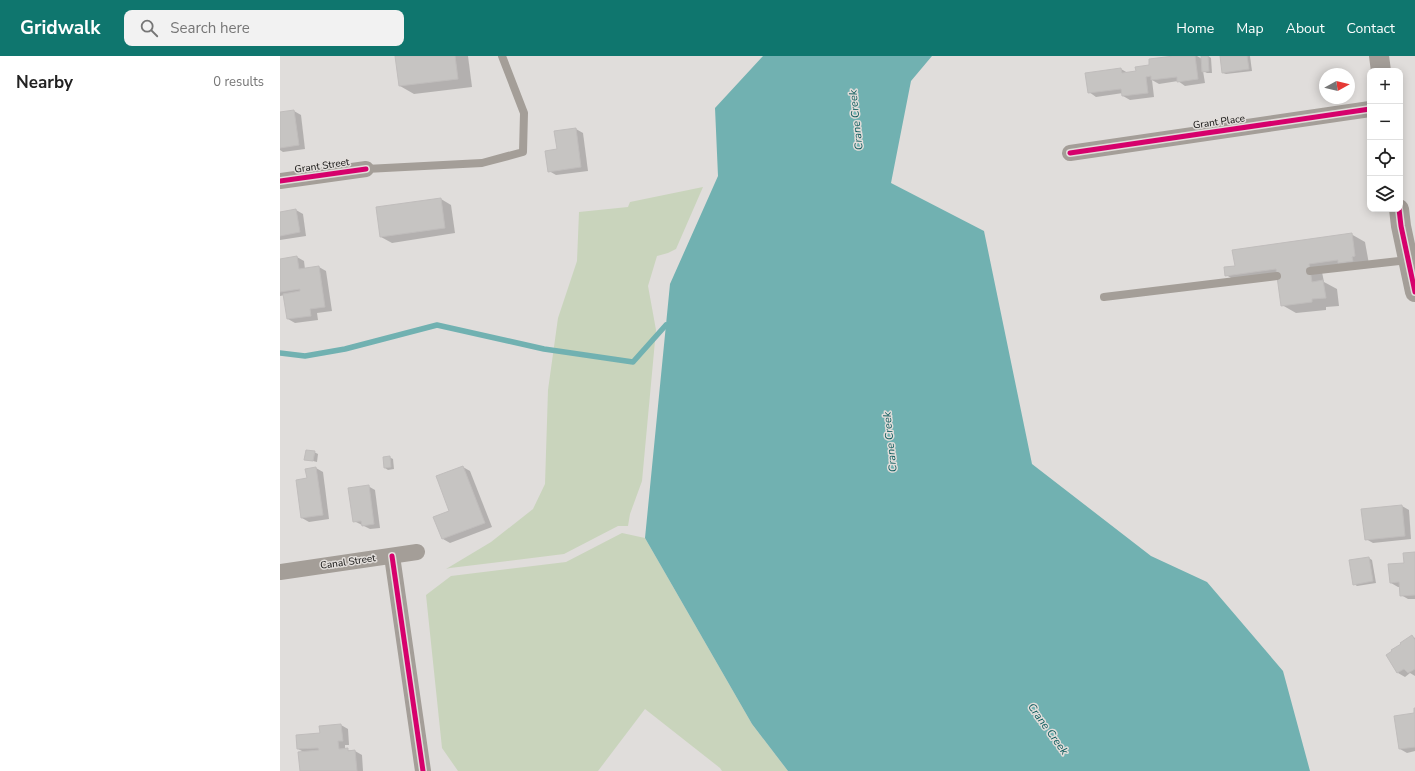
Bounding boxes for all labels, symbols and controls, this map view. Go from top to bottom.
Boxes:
search box [124,10,404,46]
text: Gridwalk [20,15,100,41]
icon: search [138,17,160,39]
text: Search here [170,18,250,38]
text: Home [1176,19,1214,38]
text: Map [1236,19,1264,38]
text: About [1286,19,1325,38]
text: Contact [1347,19,1395,38]
north arrow [1319,68,1355,104]
map controls [1367,68,1403,212]
button: + [1367,68,1403,104]
text: Nearby [16,71,73,94]
text: 0 results [213,73,264,91]
water label: Crane Creek [845,89,867,151]
button: − [1367,104,1403,140]
street label: Grant Place [1192,111,1246,133]
button: locate [1367,140,1403,176]
street label: Grant Street [294,155,351,177]
button: layers [1367,176,1403,212]
water label: Crane Creek [879,411,901,473]
street label: Canal Street [319,551,377,573]
water label: Crane Creek [1024,700,1072,758]

